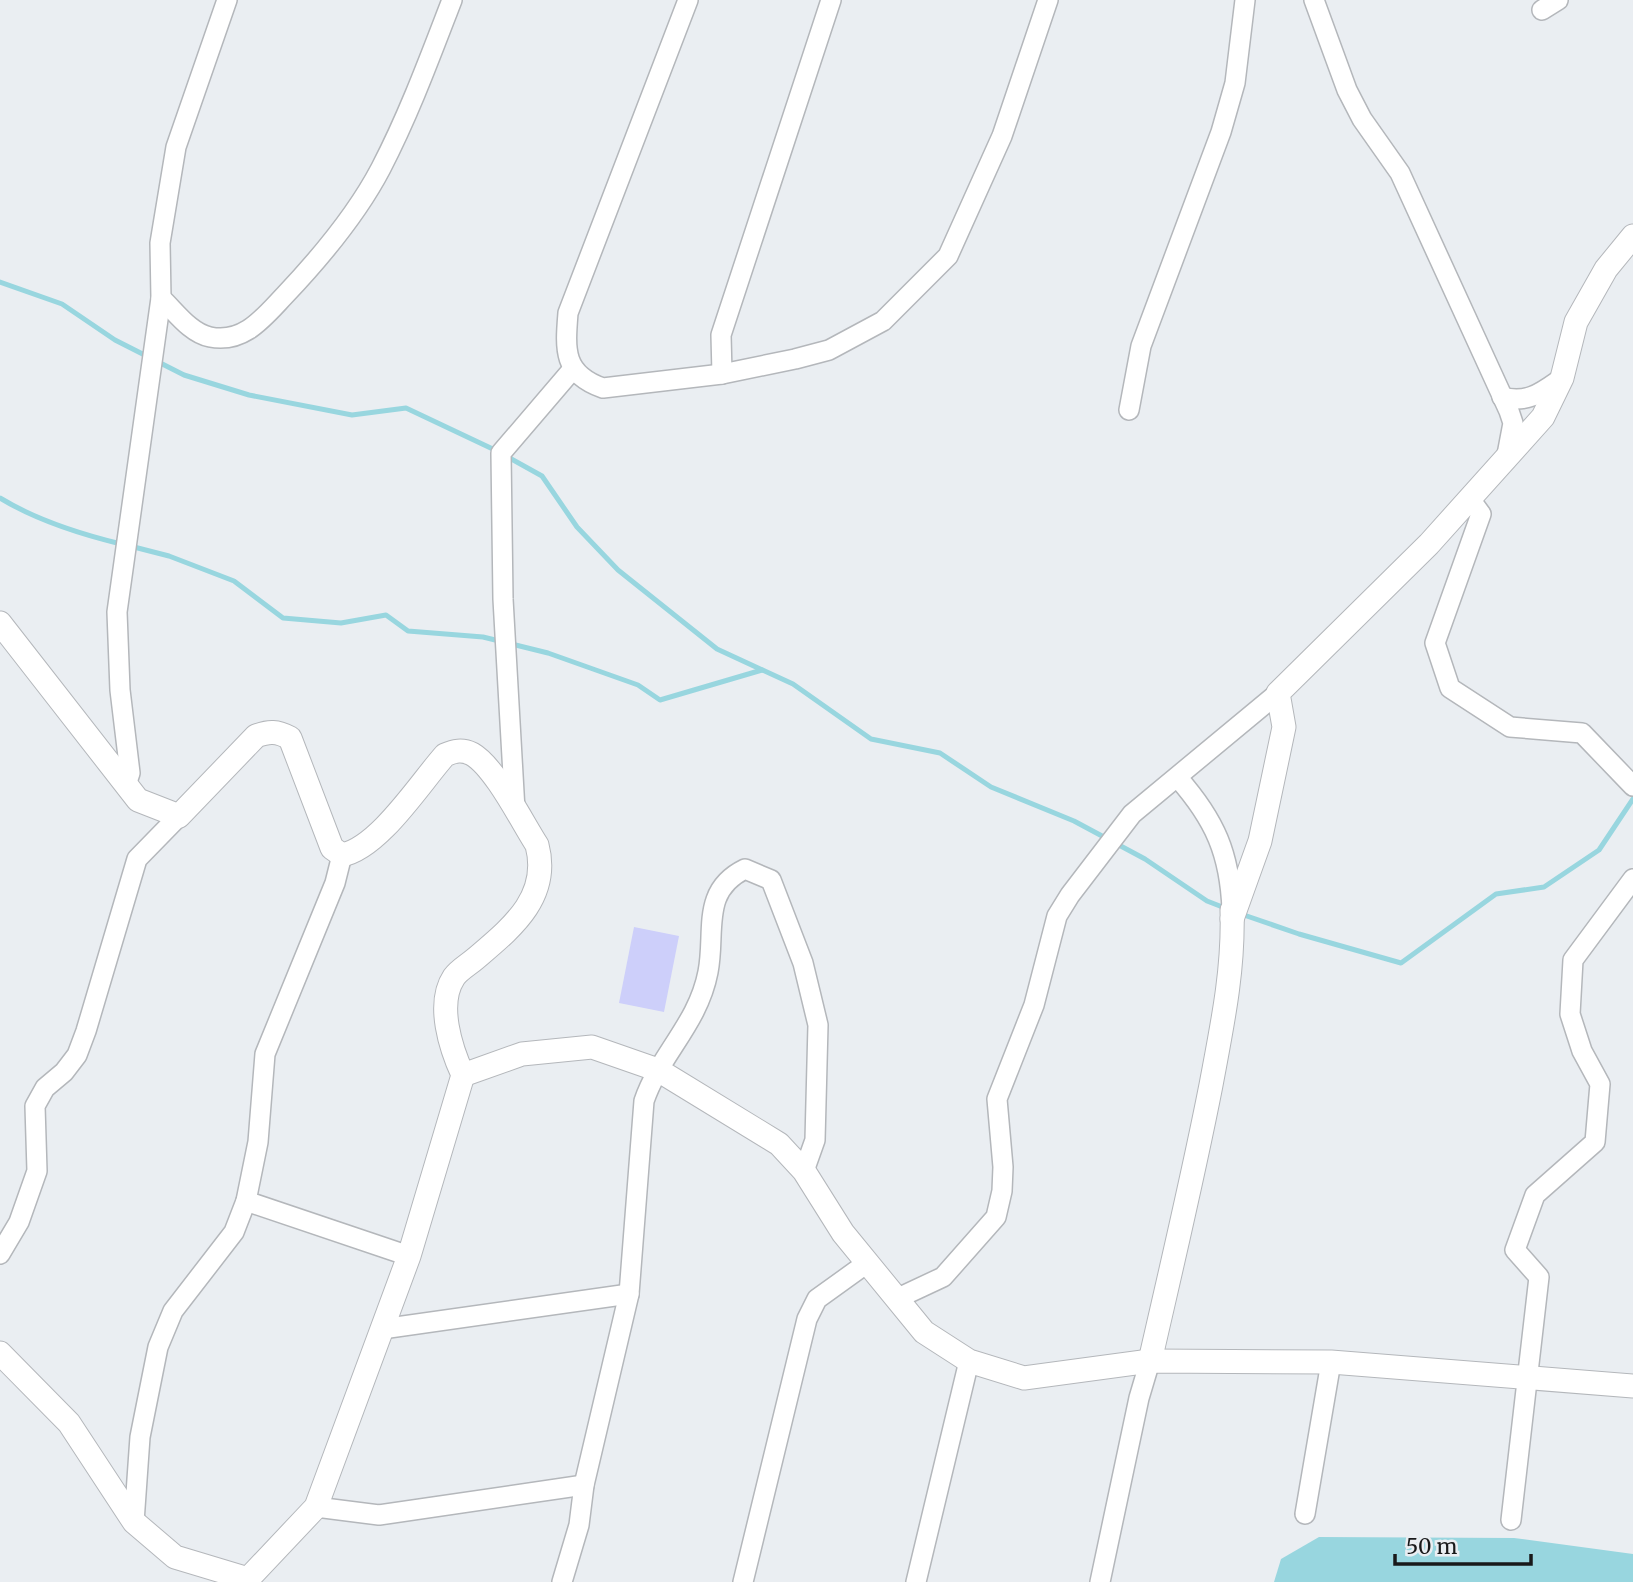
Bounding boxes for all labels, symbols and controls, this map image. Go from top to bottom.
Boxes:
scale bar [1395,1522,1532,1566]
text: 50 m [1406,1533,1457,1560]

